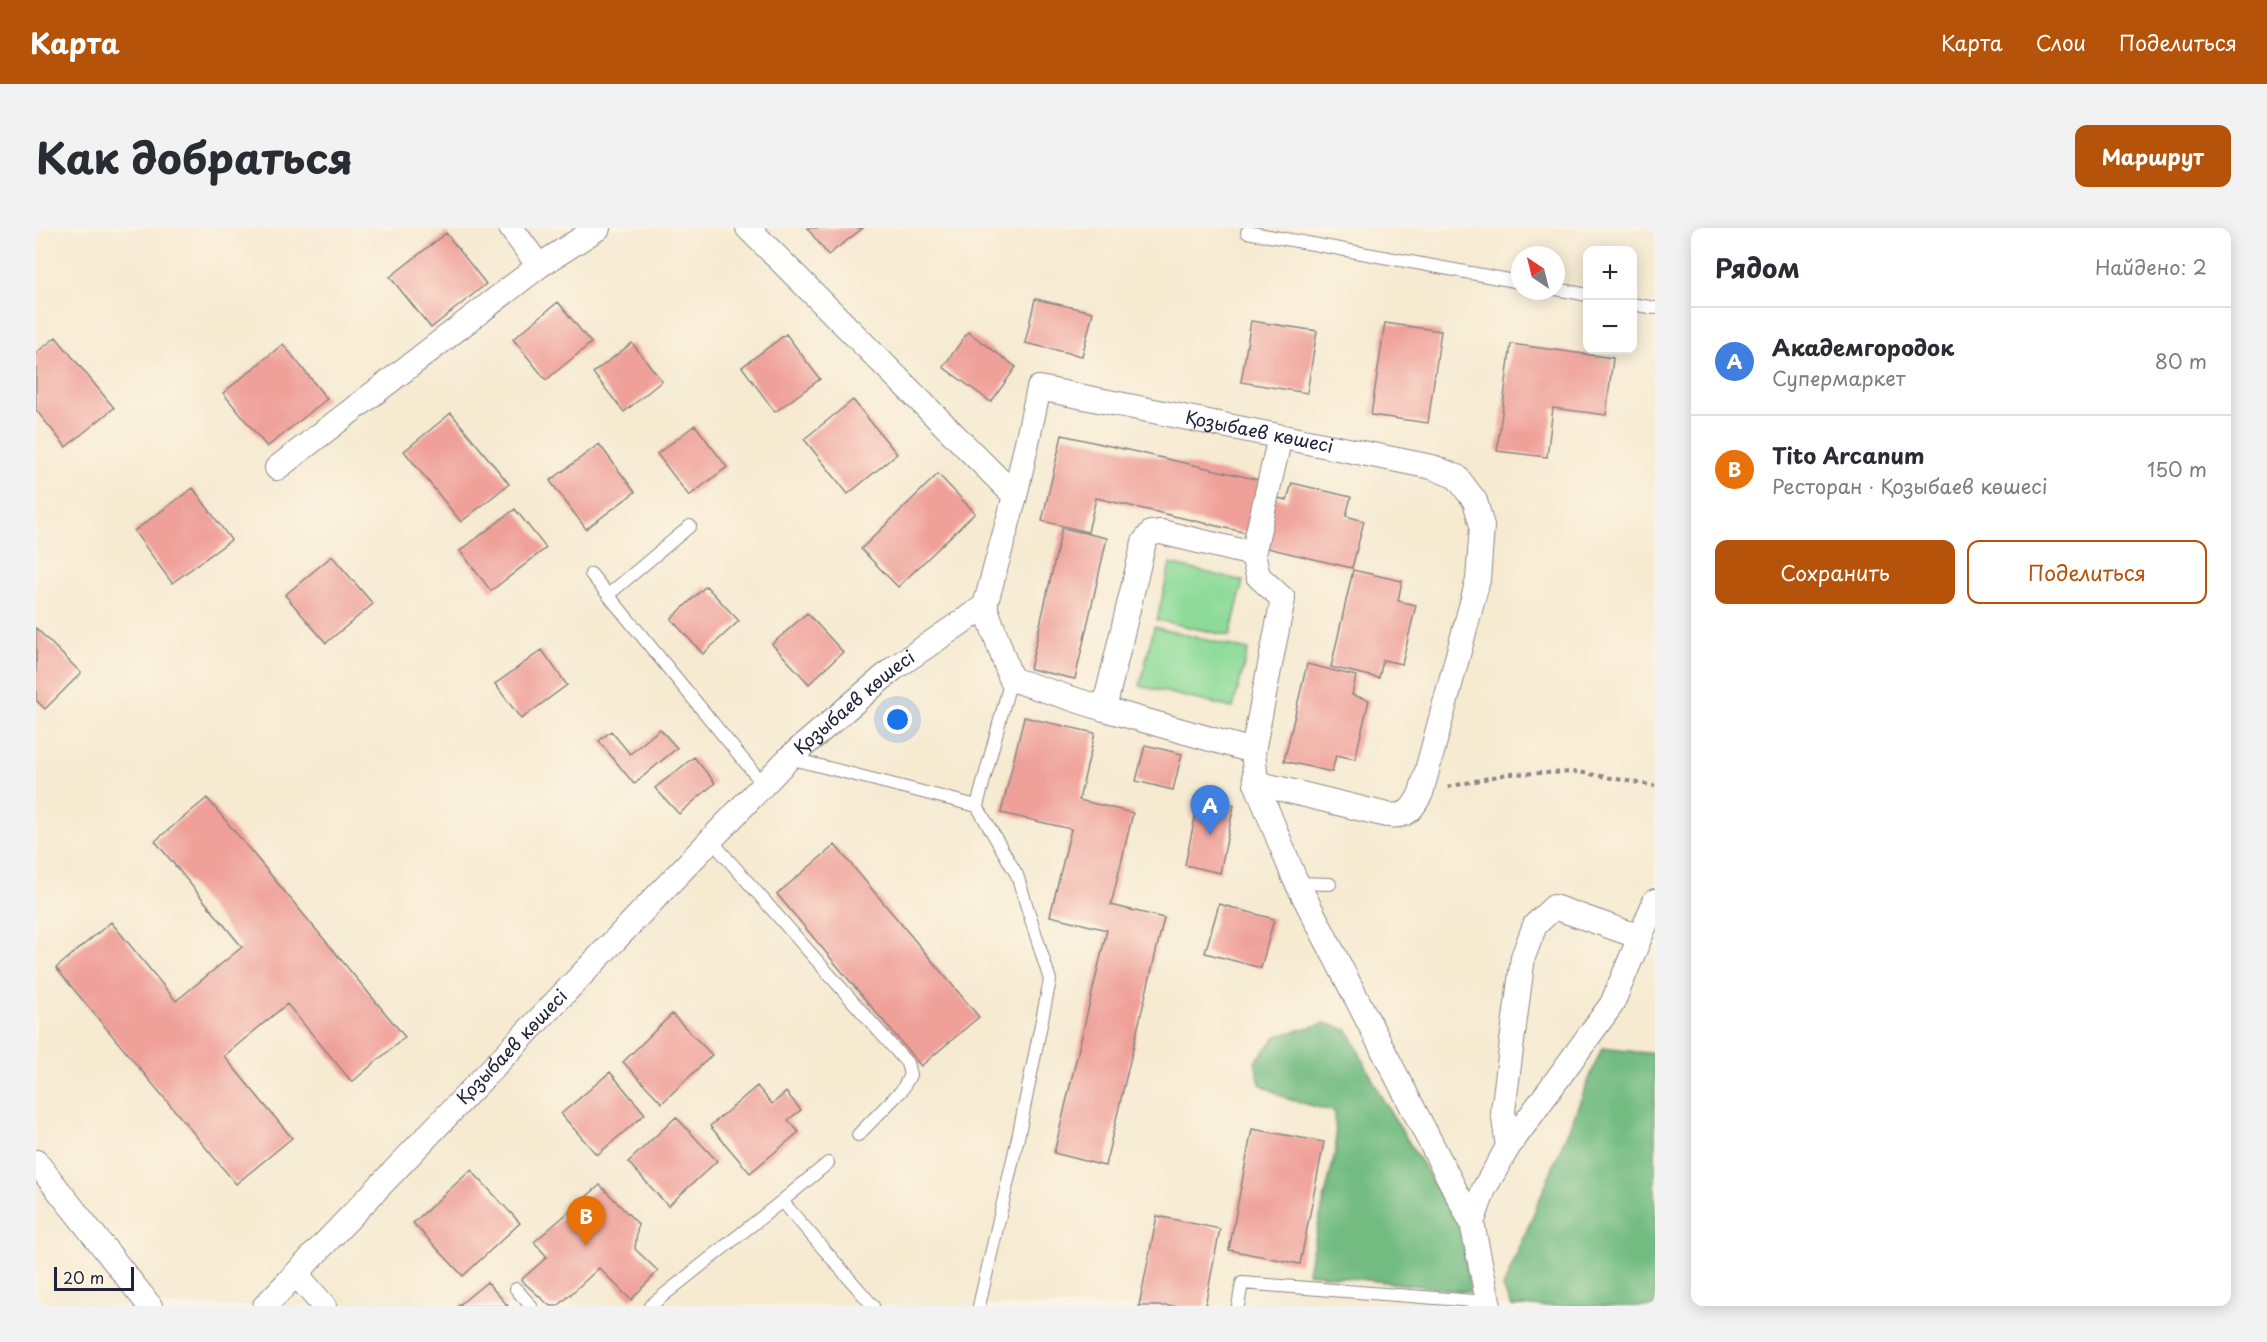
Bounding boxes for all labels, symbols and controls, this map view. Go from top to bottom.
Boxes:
text: Карта [30,21,120,64]
text: Карта [1941,26,2003,58]
text: Слои [2036,26,2086,58]
text: Поделиться [2119,26,2237,58]
text: Как добраться [36,125,353,188]
button: Маршрут [2075,125,2231,187]
north arrow [1511,246,1565,300]
map controls [1583,246,1637,354]
button: + [1583,246,1637,300]
text: Рядом [1715,248,1800,287]
text: Найдено: 2 [2095,252,2207,282]
button: − [1583,300,1637,354]
text: Академгородок [1772,330,1954,363]
text: A [1727,346,1742,376]
text: 80 m [2155,346,2207,376]
text: Супермаркет [1772,363,1905,393]
street label: Қозыбаев көшесі [1183,403,1336,459]
text: Tito Arcanum [1772,438,1925,471]
text: B [1728,454,1741,484]
text: 150 m [2147,454,2207,484]
text: Ресторан · Қозыбаев көшесі [1772,471,2047,501]
button: Сохранить [1715,540,1955,604]
button: Поделиться [1967,540,2207,604]
street label: Қозыбаев көшесі [787,643,920,760]
your location [883,705,912,734]
pin: A [1190,786,1230,835]
street label: Қозыбаев көшесі [450,983,573,1110]
pin: B [566,1196,606,1246]
scale bar [54,1264,134,1292]
text: 20 m [63,1265,104,1289]

